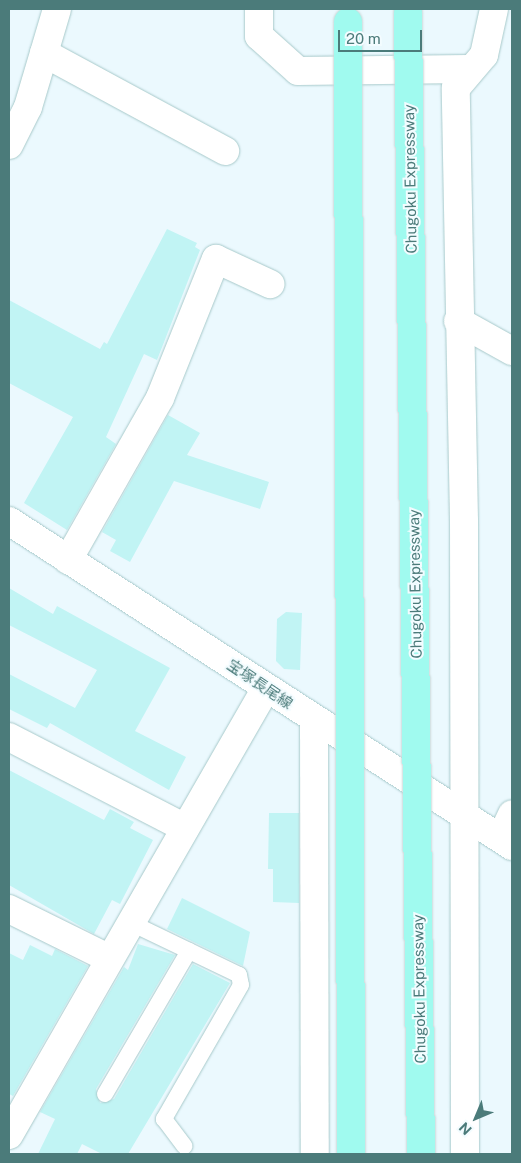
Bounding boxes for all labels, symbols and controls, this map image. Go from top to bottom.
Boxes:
scale bar [341,20,425,52]
text: 20 m [346,30,381,47]
street label: Chugoku Expressway [400,104,420,254]
street label: Chugoku Expressway [405,509,425,659]
street label: 宝塚長尾線 [224,656,296,712]
street label: Chugoku Expressway [409,914,429,1064]
north arrow [451,1093,501,1143]
text: N [456,1119,475,1138]

